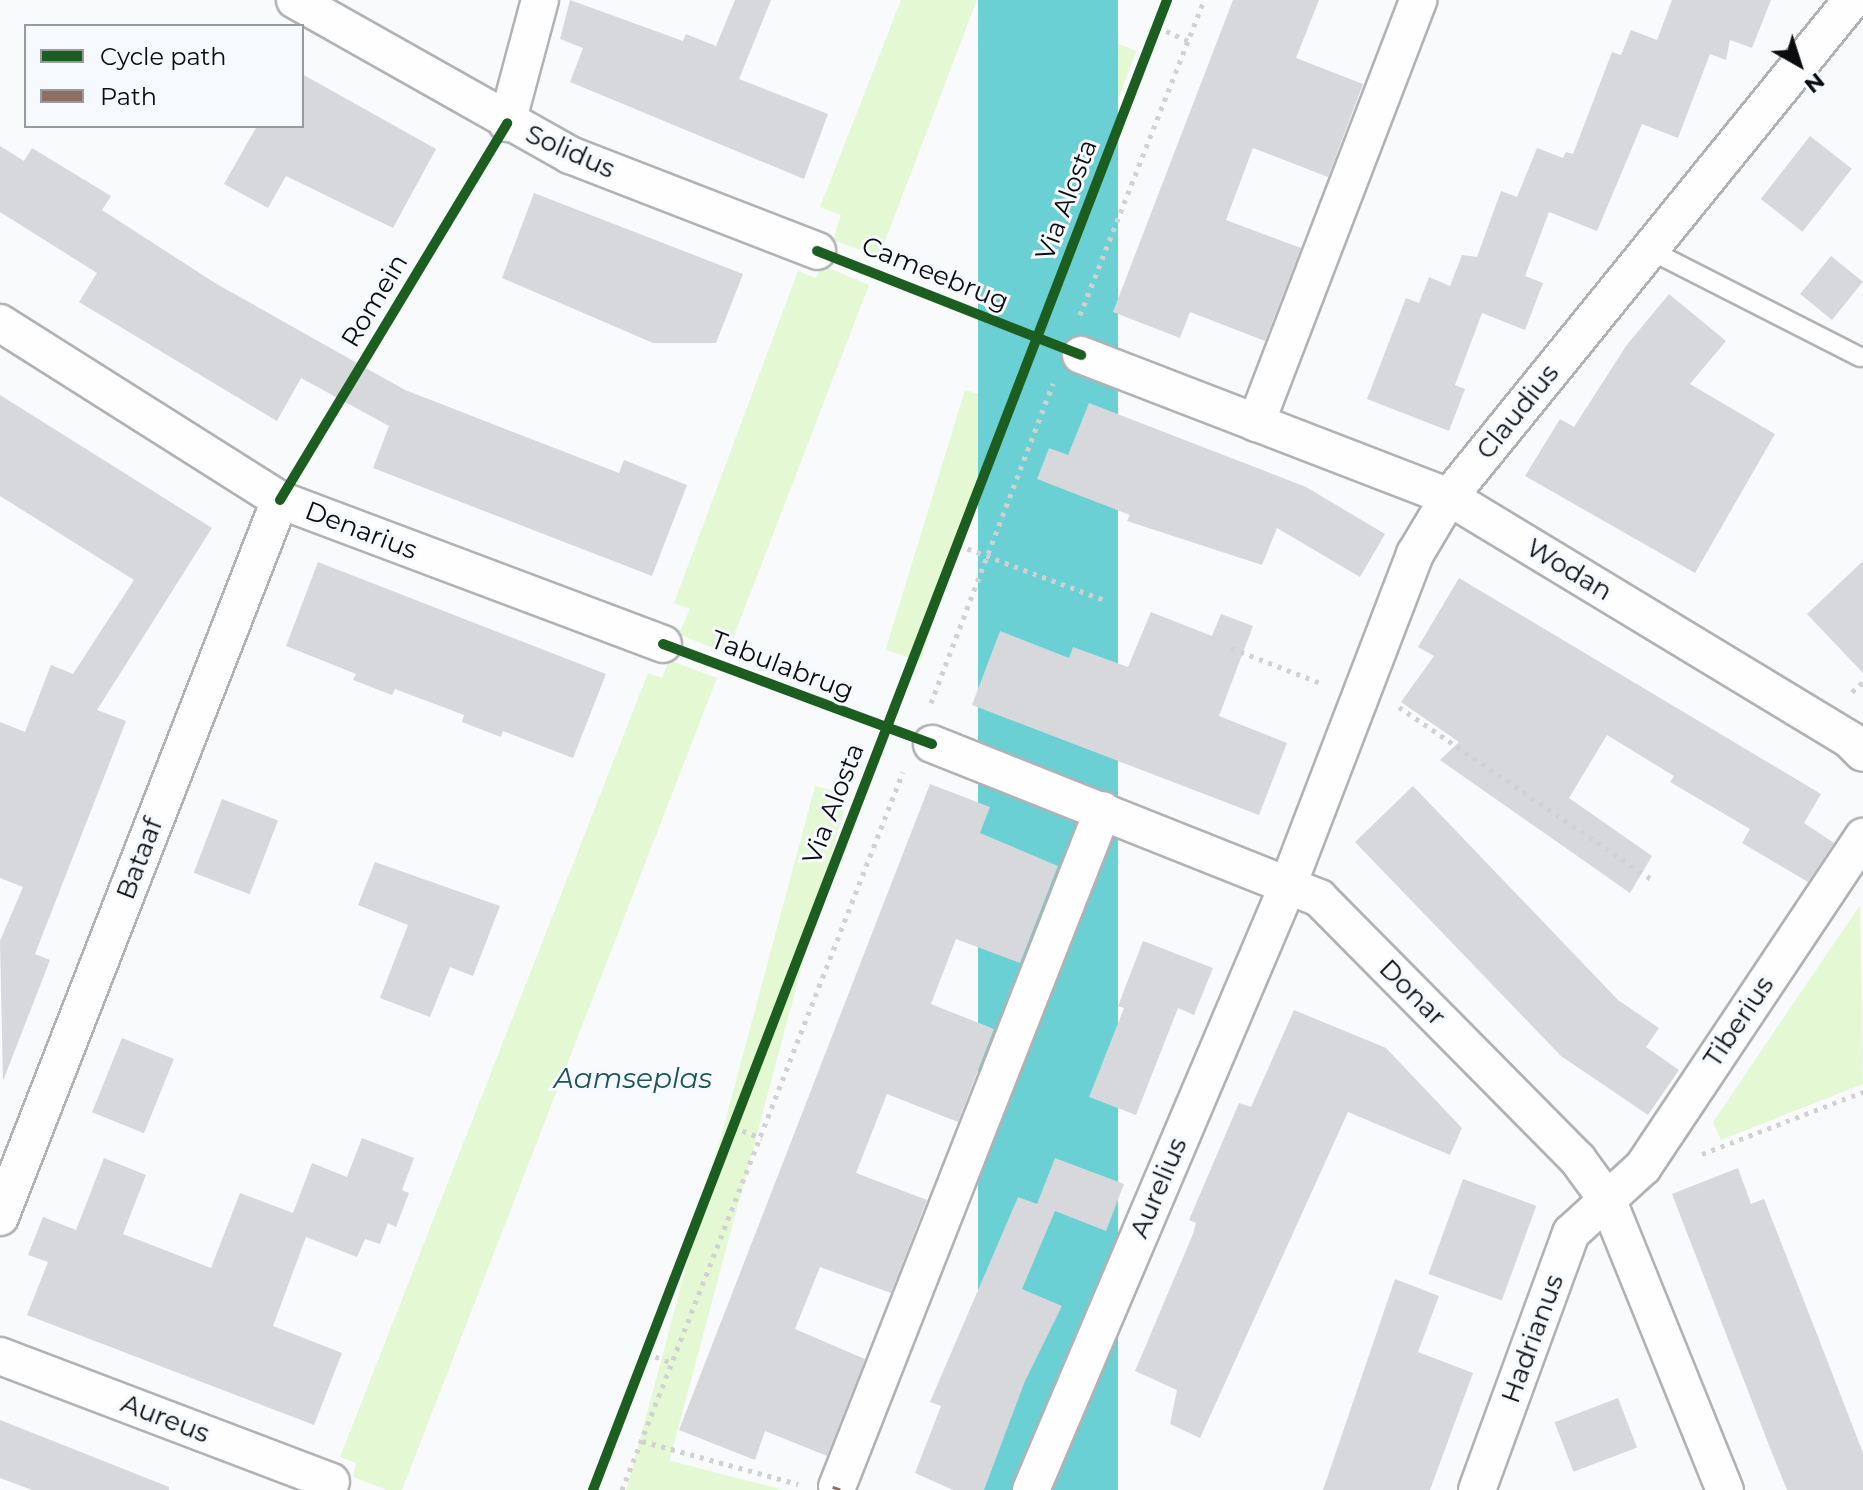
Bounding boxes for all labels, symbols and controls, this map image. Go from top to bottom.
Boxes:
legend [24,24,304,128]
north arrow [1759,24,1839,104]
text: Cycle path [100,42,227,71]
text: N [1799,67,1830,99]
text: Path [100,82,157,111]
street label: Solidus [521,119,619,185]
street label: Via Alosta [1030,135,1104,265]
street label: Cameebrug [857,230,1013,318]
street label: Romein [335,249,415,353]
street label: Claudius [1470,358,1566,466]
street label: Denarius [301,495,421,567]
street label: Wodan [1521,532,1617,608]
street label: Tabulabrug [706,625,858,707]
street label: Via Alosta [797,739,871,869]
street label: Bataaf [110,814,170,904]
street label: Donar [1372,953,1452,1033]
street label: Tiberius [1697,971,1781,1073]
water label: Aamseplas [554,1061,712,1095]
street label: Aurelius [1124,1133,1194,1243]
street label: Hadrianus [1495,1271,1571,1407]
street label: Aureus [117,1388,213,1450]

